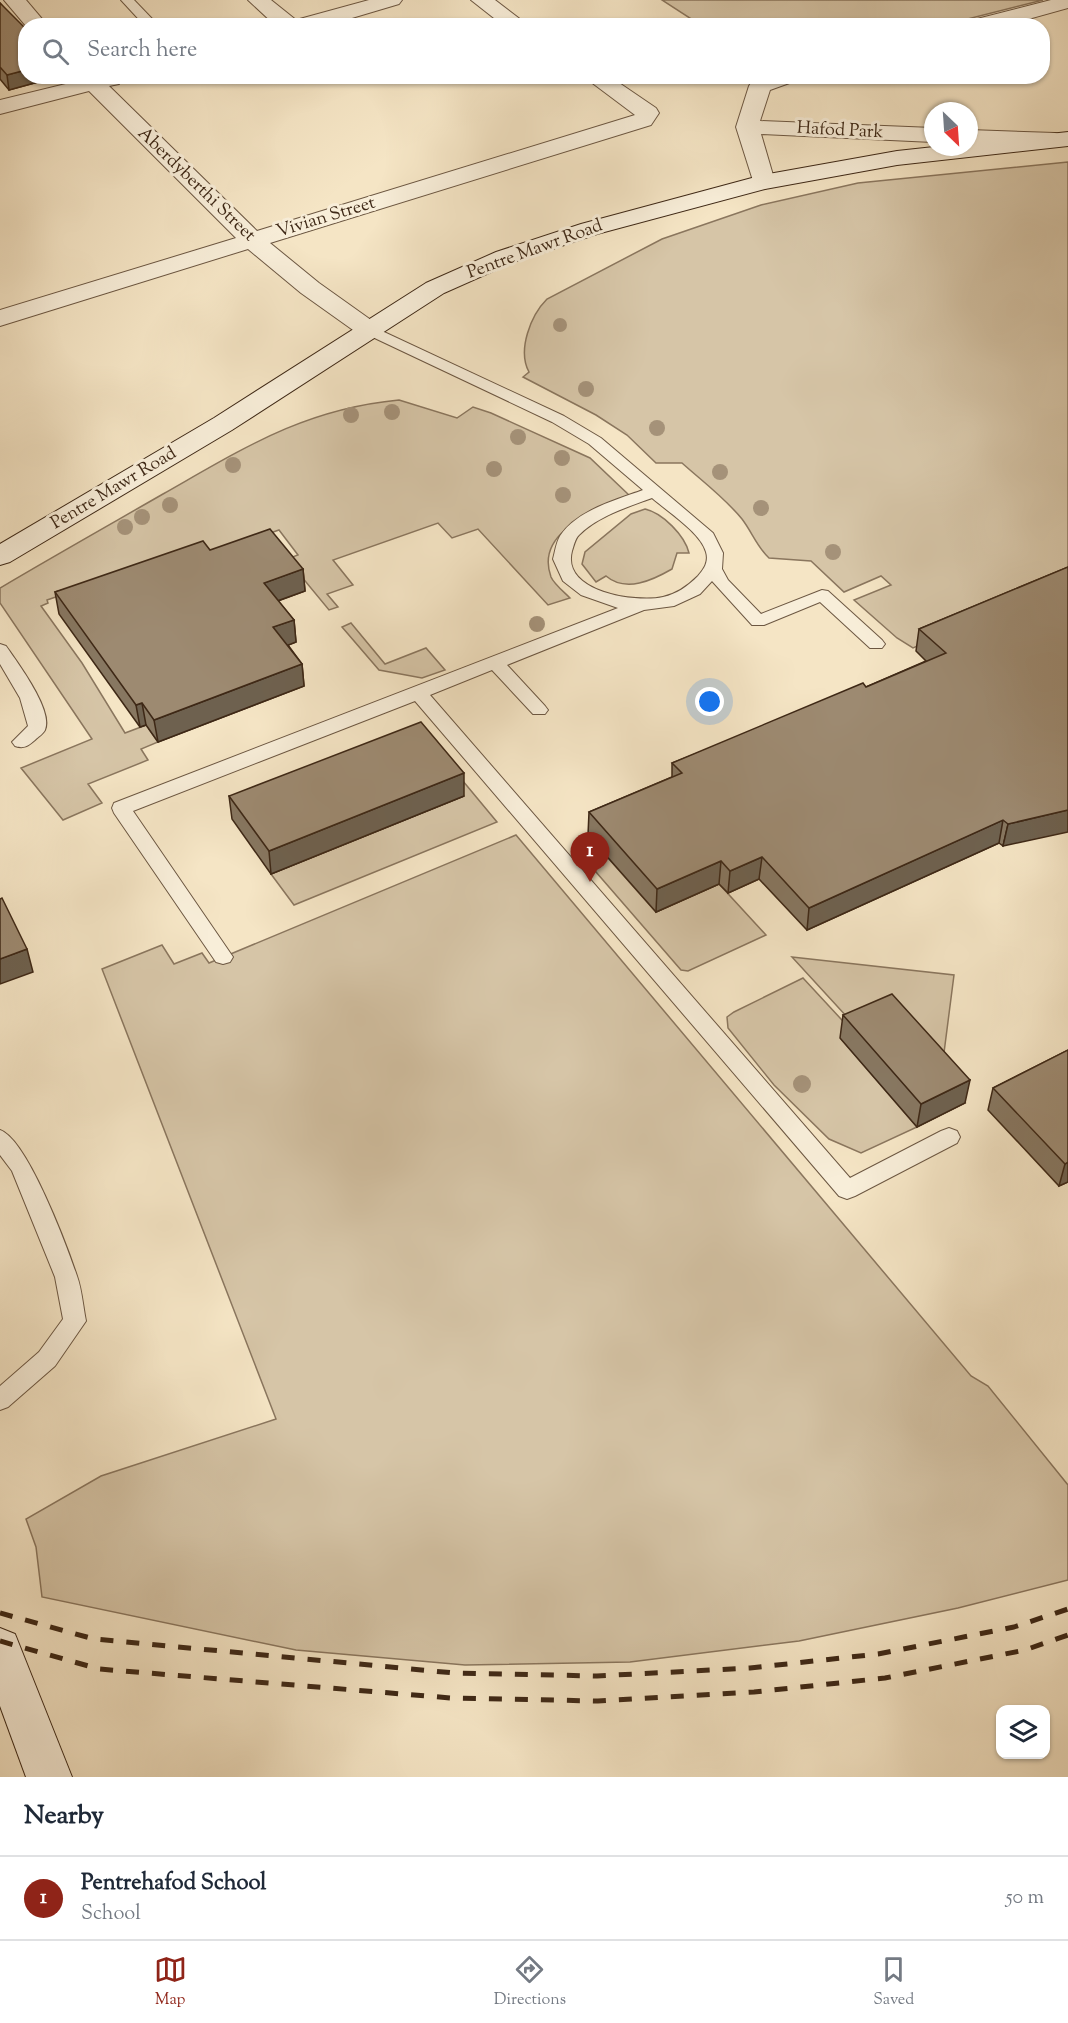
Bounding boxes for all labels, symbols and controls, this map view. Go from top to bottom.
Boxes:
search box [18,18,1050,84]
icon: search [39,35,72,68]
text: Search here [87,35,197,67]
north arrow [924,102,978,156]
street label: Hafod Park [796,116,884,146]
street label: Aberdyberthi Street [131,122,261,248]
street label: Vivian Street [273,191,379,245]
street label: Pentre Mawr Road [464,213,606,287]
street label: Pentre Mawr Road [46,441,182,537]
your location [695,687,724,716]
pin: 1 [570,832,610,882]
map controls [996,1705,1050,1759]
button: layers [996,1705,1050,1759]
text: Nearby [24,1798,104,1835]
text: Pentrehafod School [81,1868,267,1900]
text: 1 [40,1884,47,1913]
text: 50 m [1006,1884,1044,1913]
text: School [81,1900,141,1929]
tab: Map [154,1953,187,2012]
tab: Directions [494,1953,566,2012]
tab: Saved [873,1953,914,2012]

